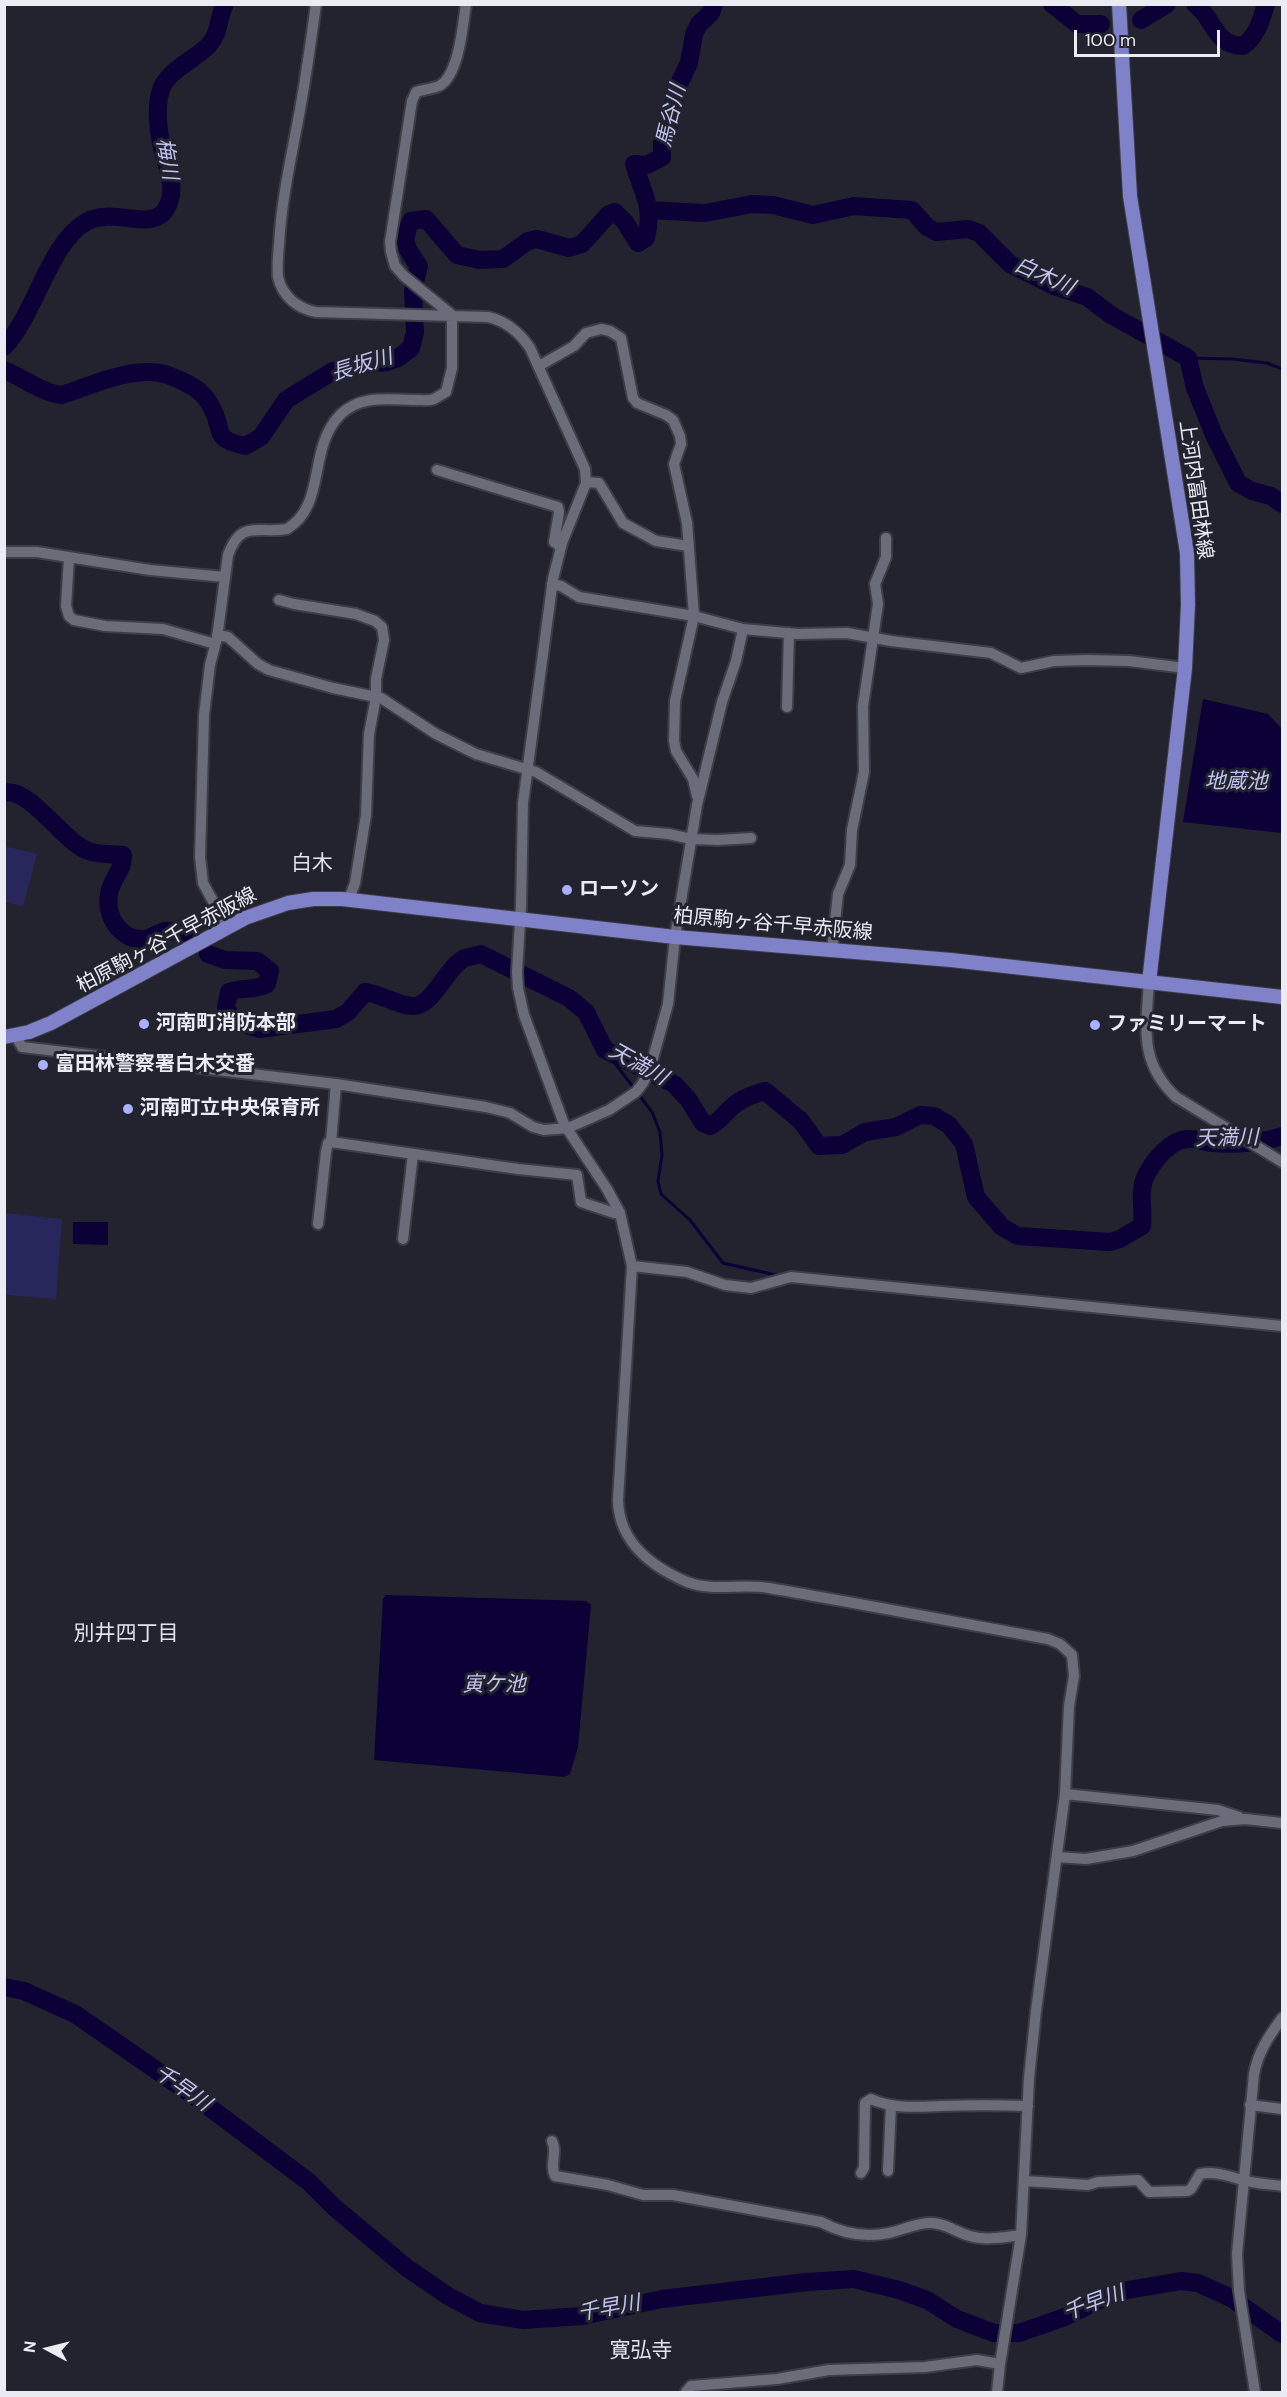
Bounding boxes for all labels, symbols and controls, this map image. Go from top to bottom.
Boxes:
scale bar [1077,18,1222,56]
text: 100 m [1085,28,1136,52]
water label: 馬谷川 [652,82,692,150]
water label: 梅川 [150,136,182,182]
water label: 白木川 [1010,253,1078,301]
water label: 長坂川 [328,345,396,387]
street label: 上河内富田林線 [1173,419,1217,561]
water label: 地蔵池 [1205,769,1267,795]
district label: 白木 [291,851,333,877]
place label: ローソン [579,878,659,902]
street label: 柏原駒ヶ谷千早赤阪線 [73,883,261,999]
marker: ローソン [560,883,574,897]
street label: 柏原駒ヶ谷千早赤阪線 [672,904,874,946]
place label: 河南町消防本部 [156,1012,296,1036]
place label: ファミリーマート [1107,1013,1267,1037]
marker: 河南町消防本部 [137,1017,151,1031]
marker: ファミリーマート [1088,1018,1102,1032]
water label: 天満川 [604,1039,672,1091]
place label: 富田林警察署白木交番 [55,1053,255,1077]
marker: 富田林警察署白木交番 [36,1058,50,1072]
place label: 河南町立中央保育所 [140,1097,320,1121]
marker: 河南町立中央保育所 [121,1102,135,1116]
water label: 天満川 [1195,1126,1259,1152]
district label: 別井四丁目 [74,1621,178,1647]
water label: 寅ケ池 [463,1672,525,1698]
water label: 千早川 [149,2061,215,2117]
water label: 千早川 [1060,2281,1128,2327]
water label: 千早川 [576,2291,642,2327]
north arrow [18,2319,78,2379]
district label: 寛弘寺 [610,2338,672,2364]
text: N [19,2340,41,2354]

